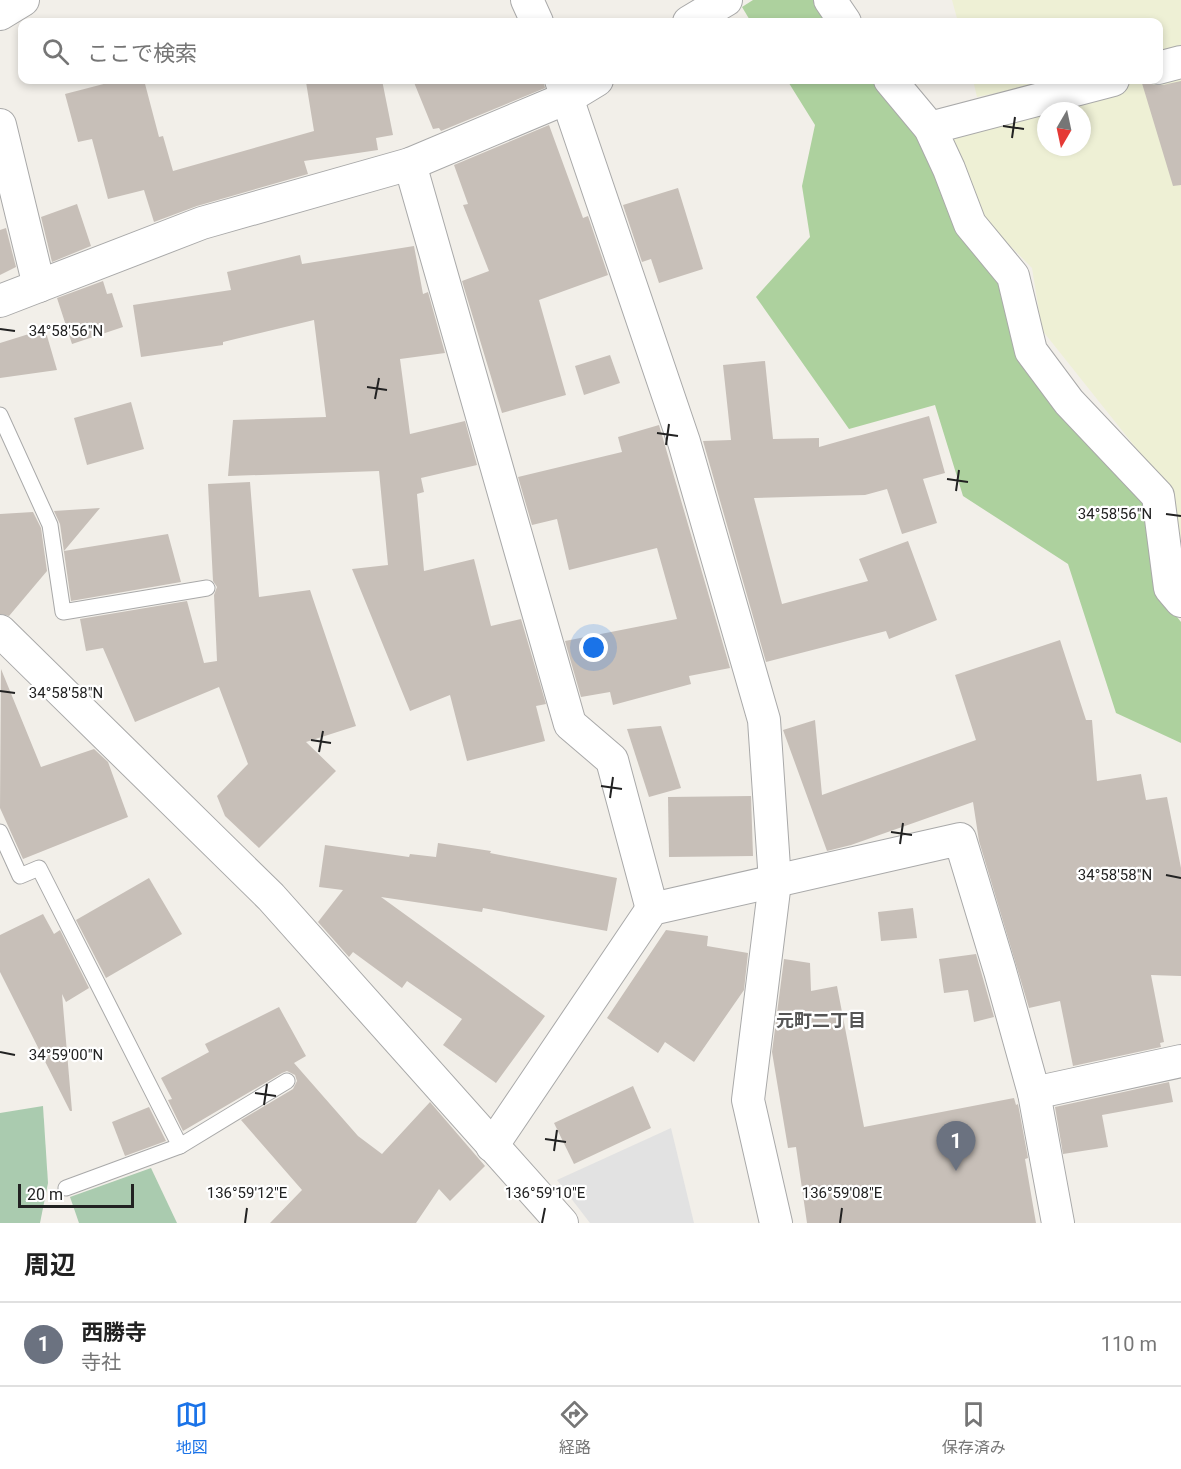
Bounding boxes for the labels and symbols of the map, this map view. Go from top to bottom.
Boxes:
north arrow [1037,102,1091,156]
text: 34°58'56"N [29,322,103,340]
text: 34°58'56"N [1078,505,1152,523]
your location [579,633,608,662]
text: 34°58'58"N [29,684,103,702]
text: 34°58'58"N [1078,866,1152,884]
district label: 元町二丁目 [776,1010,866,1031]
text: 34°59'00"N [29,1046,103,1064]
pin: 1 [936,1122,976,1171]
scale bar [18,1181,134,1208]
text: 136°59'12"E [207,1184,288,1202]
text: 136°59'10"E [505,1184,586,1202]
text: 136°59'08"E [802,1184,883,1202]

